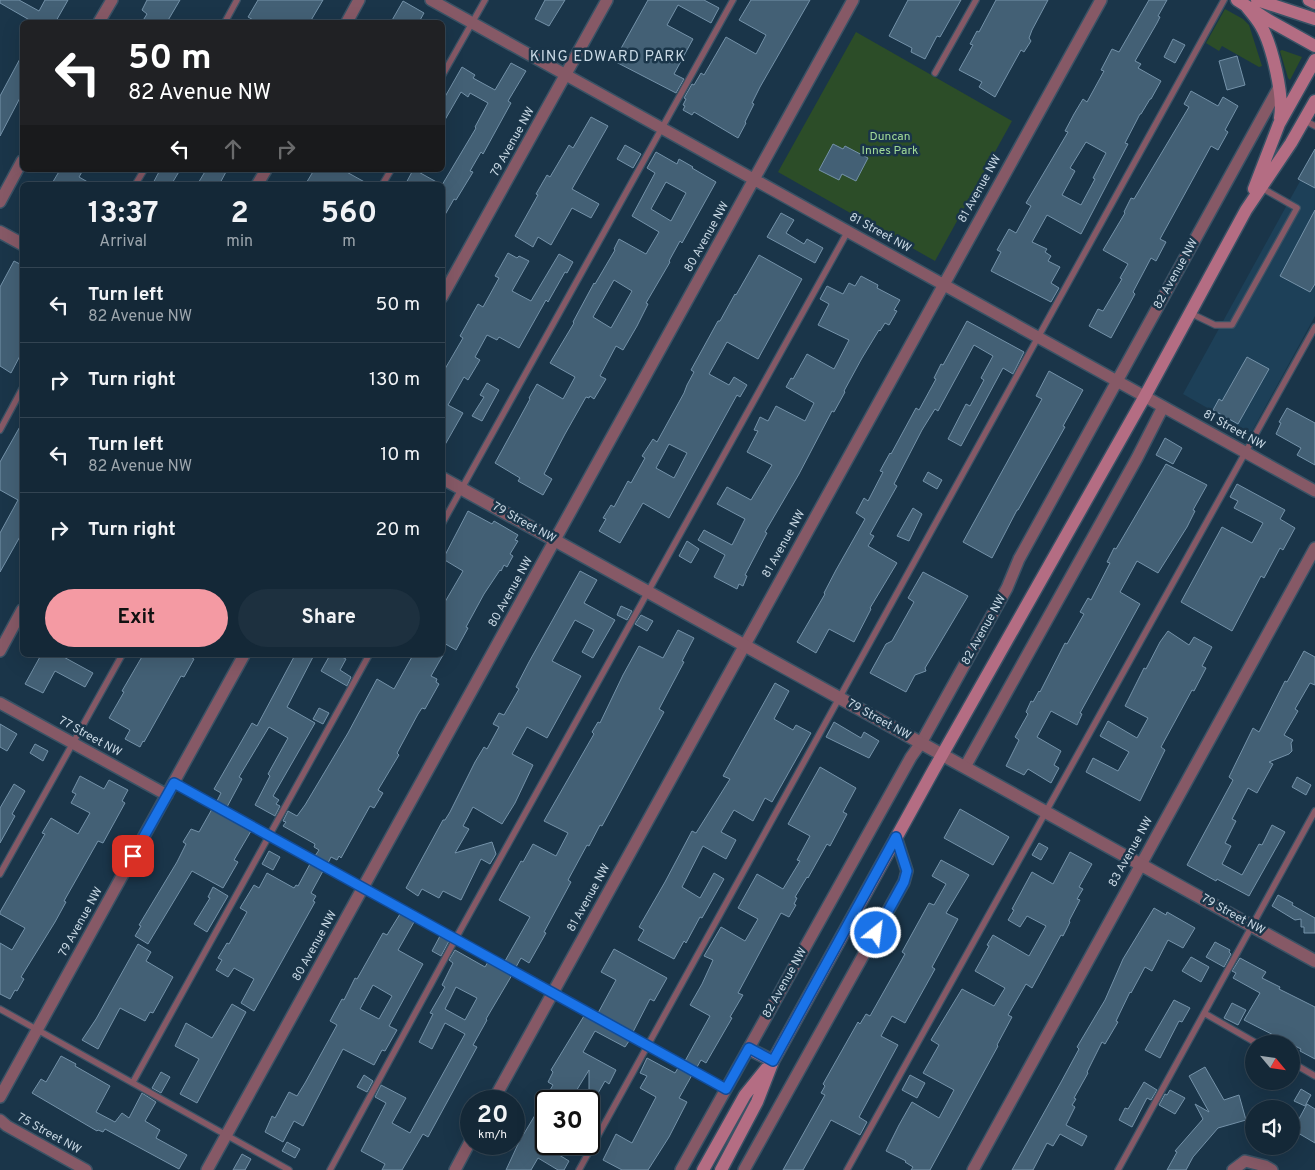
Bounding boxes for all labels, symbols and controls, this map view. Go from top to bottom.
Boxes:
text: 50 m [128,37,212,81]
icon: left [45,40,110,105]
district label: KING EDWARD PARK [530,48,686,67]
text: 82 Avenue NW [128,80,271,107]
street label: 79 Avenue NW [487,104,539,180]
park label: Duncan Innes Park [862,129,918,159]
icon: left [166,135,194,163]
icon: ahead [219,135,247,163]
icon: right [272,135,300,163]
street label: 81 Avenue NW [955,152,1005,226]
text: 13:37 [88,196,159,233]
text: 2 [230,196,249,233]
text: 560 [321,196,377,233]
street label: 80 Avenue NW [681,199,733,275]
street label: 81 Street NW [846,209,914,257]
text: Arrival [99,232,147,252]
text: min [226,232,253,252]
text: m [342,232,356,252]
street label: 82 Avenue NW [1150,236,1202,312]
text: Turn left [88,283,164,307]
icon: left [45,291,73,319]
text: 50 m [375,293,420,317]
text: 82 Avenue NW [88,307,192,327]
icon: right [45,366,73,394]
text: Turn right [88,368,176,392]
text: 130 m [369,368,420,392]
street label: 81 Street NW [1200,406,1268,454]
text: Turn left [88,433,164,457]
icon: left [45,441,73,469]
text: 10 m [380,443,420,467]
text: 82 Avenue NW [88,457,192,477]
street label: 79 Street NW [489,499,559,547]
street label: 81 Avenue NW [759,507,809,581]
icon: right [45,516,73,544]
text: Turn right [88,518,176,542]
text: 20 m [376,518,420,542]
street label: 80 Avenue NW [485,554,537,630]
button: Exit [45,589,228,647]
button: Share [238,589,420,647]
street label: 82 Avenue NW [958,592,1010,668]
street label: 79 Street NW [844,696,914,744]
street label: 77 Street NW [56,713,124,761]
street label: 83 Avenue NW [1105,814,1157,890]
pin [112,835,154,877]
icon: arrive [119,842,147,870]
street label: 81 Avenue NW [564,861,614,935]
street label: 79 Avenue NW [55,884,107,960]
street label: 79 Street NW [1198,891,1268,939]
position arrow [849,906,901,958]
street label: 80 Avenue NW [289,908,341,984]
street label: 82 Avenue NW [759,945,811,1021]
north arrow [1245,1035,1300,1090]
map controls [1245,1035,1300,1155]
speed limit sign: 30 [535,1090,600,1155]
text: 20 [477,1100,508,1132]
button: sound [1245,1100,1300,1155]
street label: 75 Street NW [14,1110,84,1158]
text: km/h [478,1127,507,1143]

